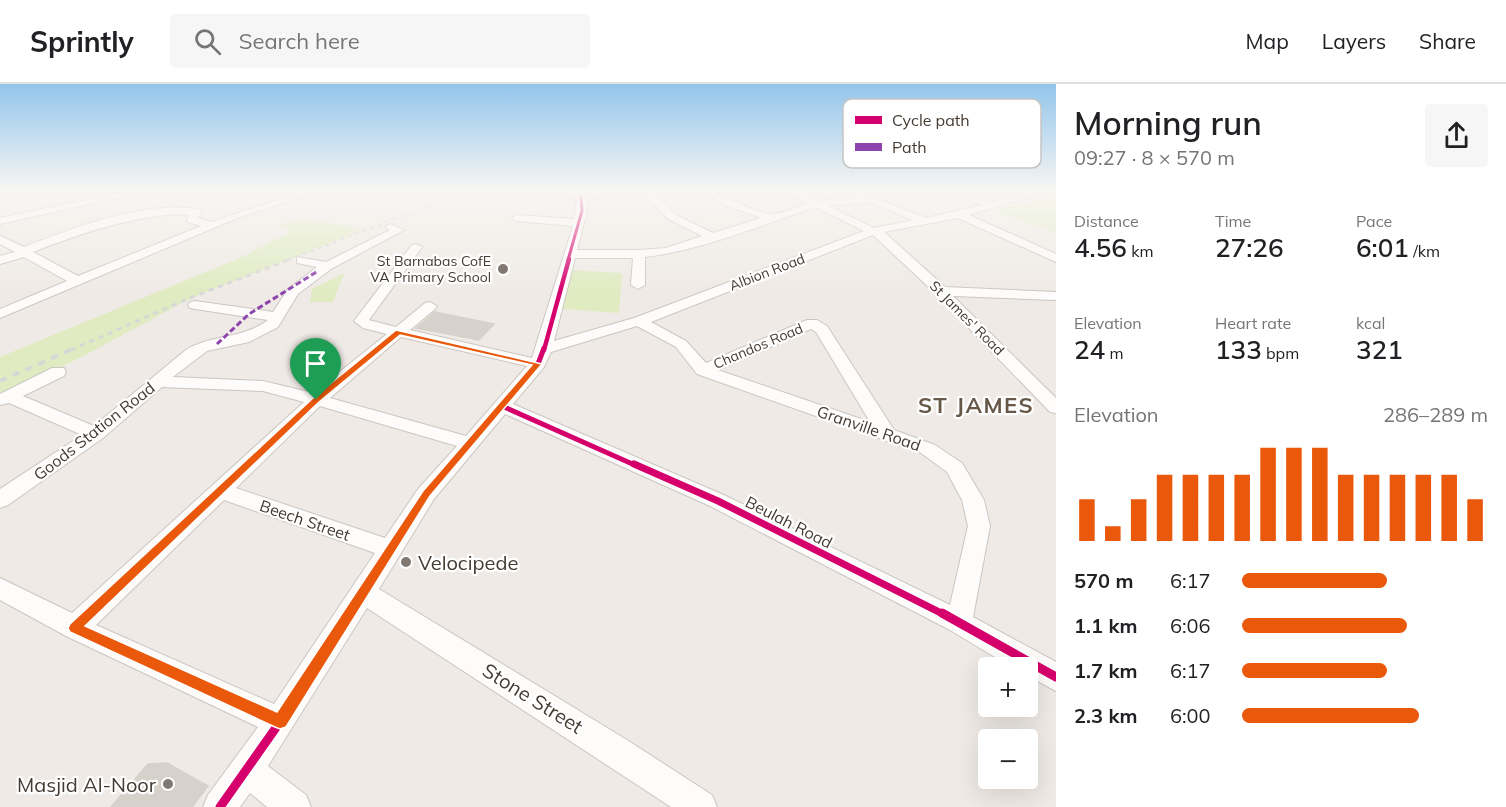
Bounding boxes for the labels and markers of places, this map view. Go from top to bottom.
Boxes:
place label: St Barnabas CofE VA Primary School [370,252,491,286]
marker: St Barnabas CofE VA Primary School [496,262,510,276]
pin [290,338,341,400]
place label: Velocipede [418,550,518,575]
marker: Velocipede [399,555,413,569]
place label: Masjid Al-Noor [17,772,157,797]
marker: Masjid Al-Noor [161,777,175,791]

